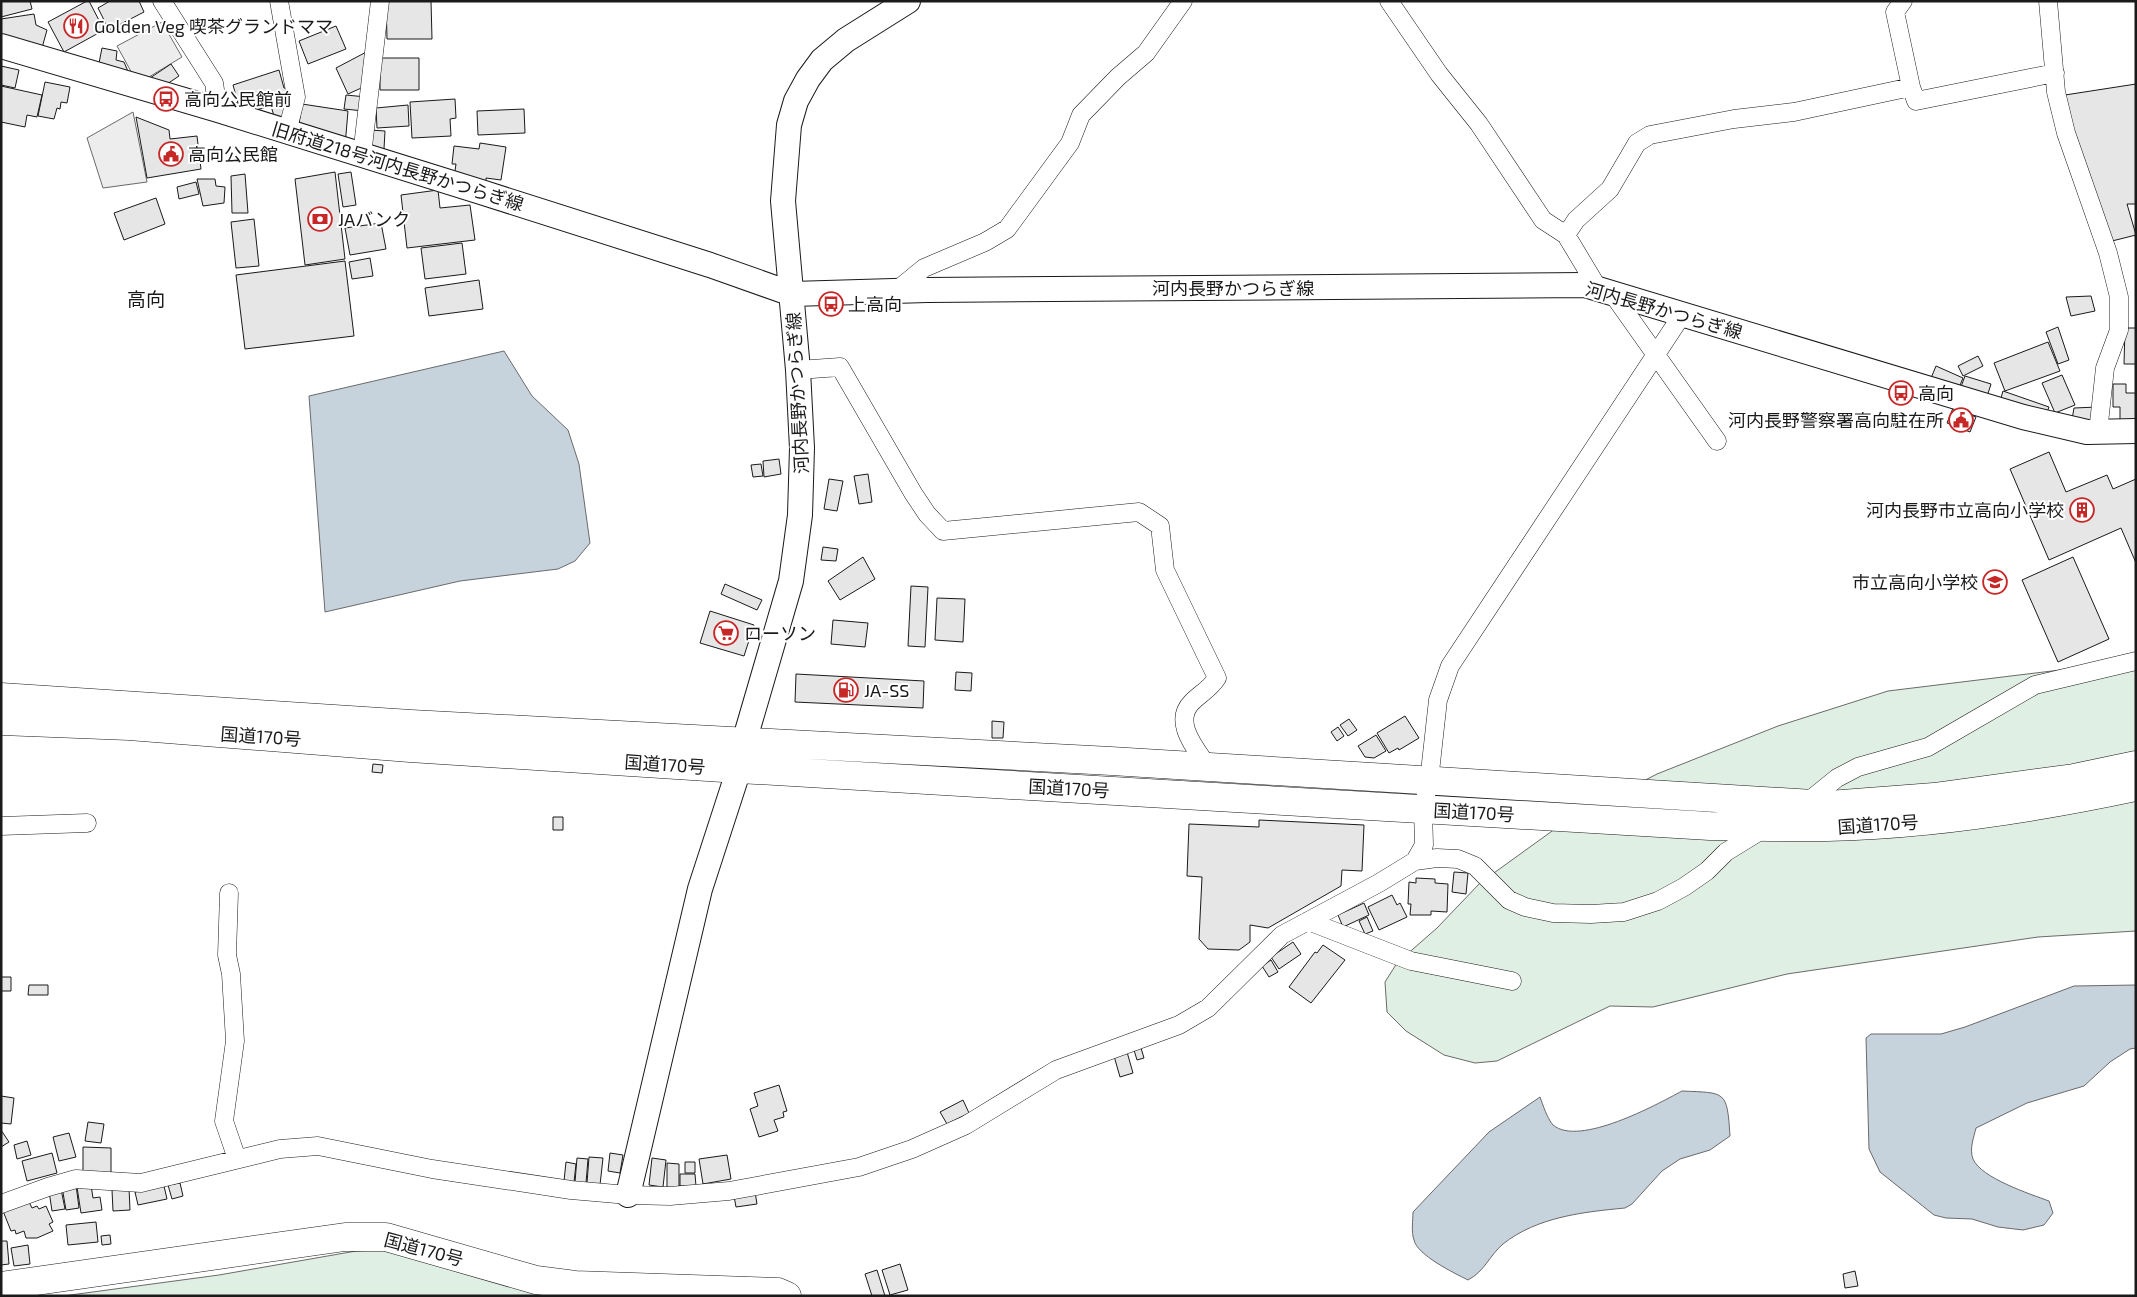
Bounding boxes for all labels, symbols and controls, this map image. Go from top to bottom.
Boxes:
restaurant icon: Golden Veg 喫茶グランドママ [63,13,89,39]
place label: Golden Veg 喫茶グランドママ [94,15,333,37]
bus stop icon: 高向公民館前 [153,86,179,112]
place label: 高向公民館前 [184,88,292,110]
street label: 旧府道218号河内長野かつらぎ線 [269,117,527,215]
public building icon: 高向公民館 [158,141,184,167]
place label: 高向公民館 [188,143,278,165]
bank icon: JAバンク [307,206,333,232]
place label: JAバンク [338,208,410,230]
street label: 河内長野かつらぎ線 [1152,277,1314,299]
street label: 河内長野かつらぎ線 [1583,277,1745,343]
district label: 高向 [127,287,165,310]
bus stop icon: 上高向 [818,291,844,317]
place label: 上高向 [848,293,902,315]
street label: 河内長野かつらぎ線 [782,312,812,474]
bus stop icon: 高向 [1888,380,1914,406]
place label: 高向 [1918,382,1954,404]
public building icon: 河内長野警察署高向駐在所 [1948,407,1974,433]
place label: 河内長野警察署高向駐在所 [1728,409,1944,431]
building icon: 河内長野市立高向小学校 [2069,497,2095,523]
place label: 河内長野市立高向小学校 [1866,499,2064,521]
school or university icon: 市立高向小学校 [1982,569,2008,595]
place label: 市立高向小学校 [1852,571,1978,593]
supermarket icon: ローソン [713,620,739,646]
place label: ローソン [744,622,816,644]
fuel station icon: JA-SS [833,677,859,703]
place label: JA-SS [864,679,909,701]
street label: 国道170号 [220,722,302,750]
street label: 国道170号 [624,750,706,778]
street label: 国道170号 [1028,775,1110,801]
street label: 国道170号 [1433,799,1515,825]
street label: 国道170号 [1837,810,1919,838]
street label: 国道170号 [382,1228,466,1270]

